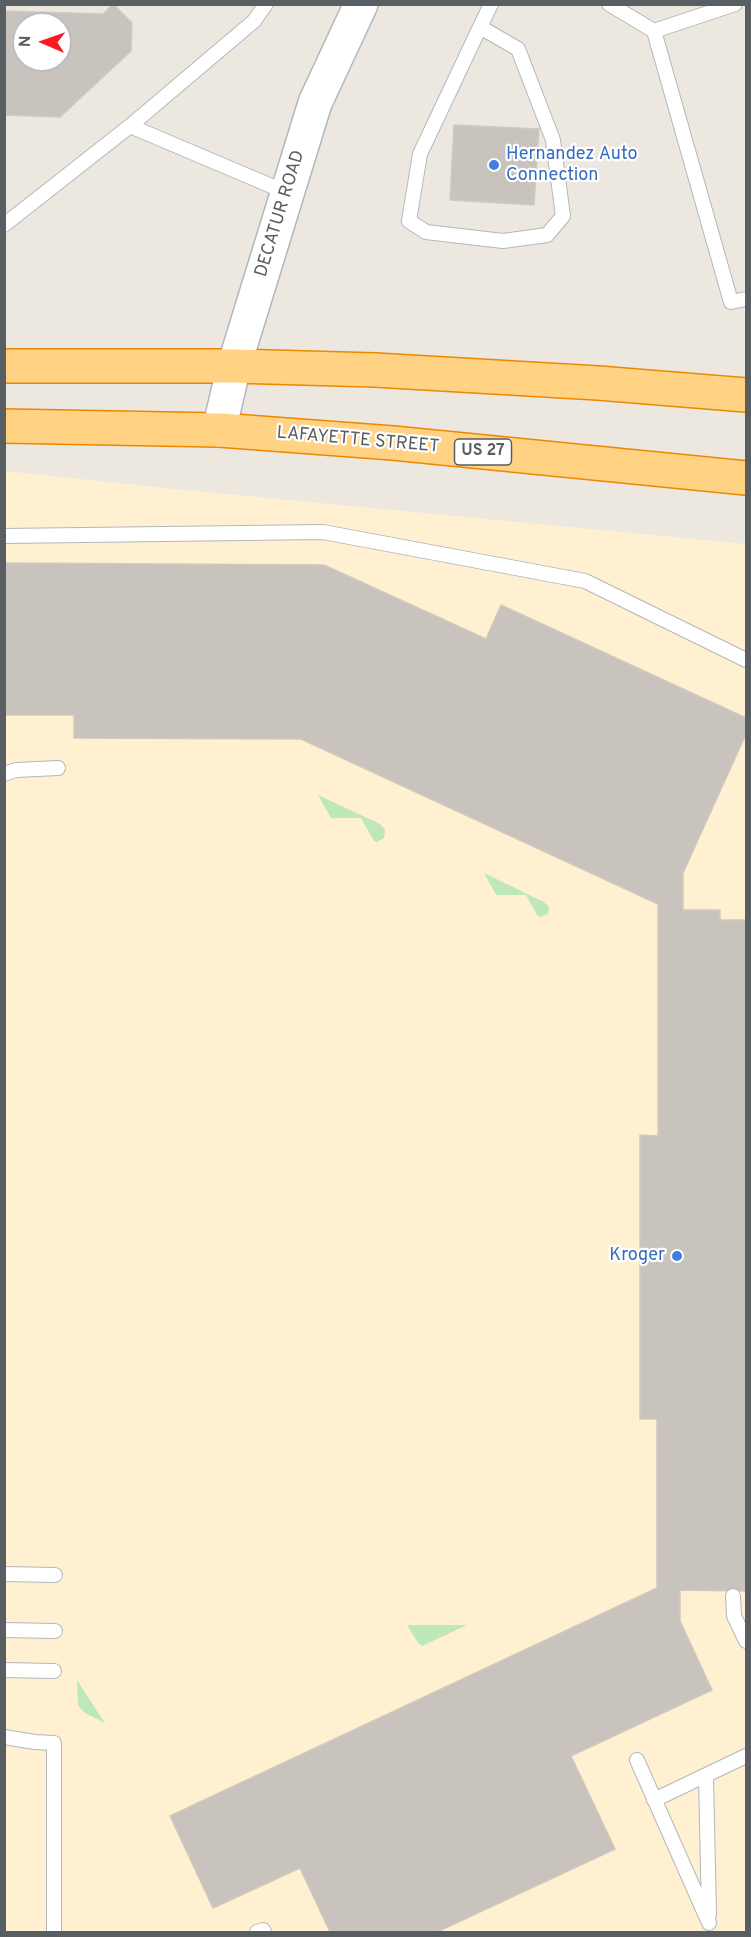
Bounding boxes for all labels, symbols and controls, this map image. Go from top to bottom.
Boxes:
north arrow [12,12,72,72]
text: N [16,35,36,48]
place label: Hernandez Auto Connection [506,144,638,186]
street label: DECATUR ROAD [251,148,311,280]
marker: Hernandez Auto Connection [487,158,501,172]
street label: LAFAYETTE STREET [276,423,440,459]
road number: US 27 [454,439,512,465]
place label: Kroger [609,1245,665,1267]
marker: Kroger [670,1249,684,1263]

